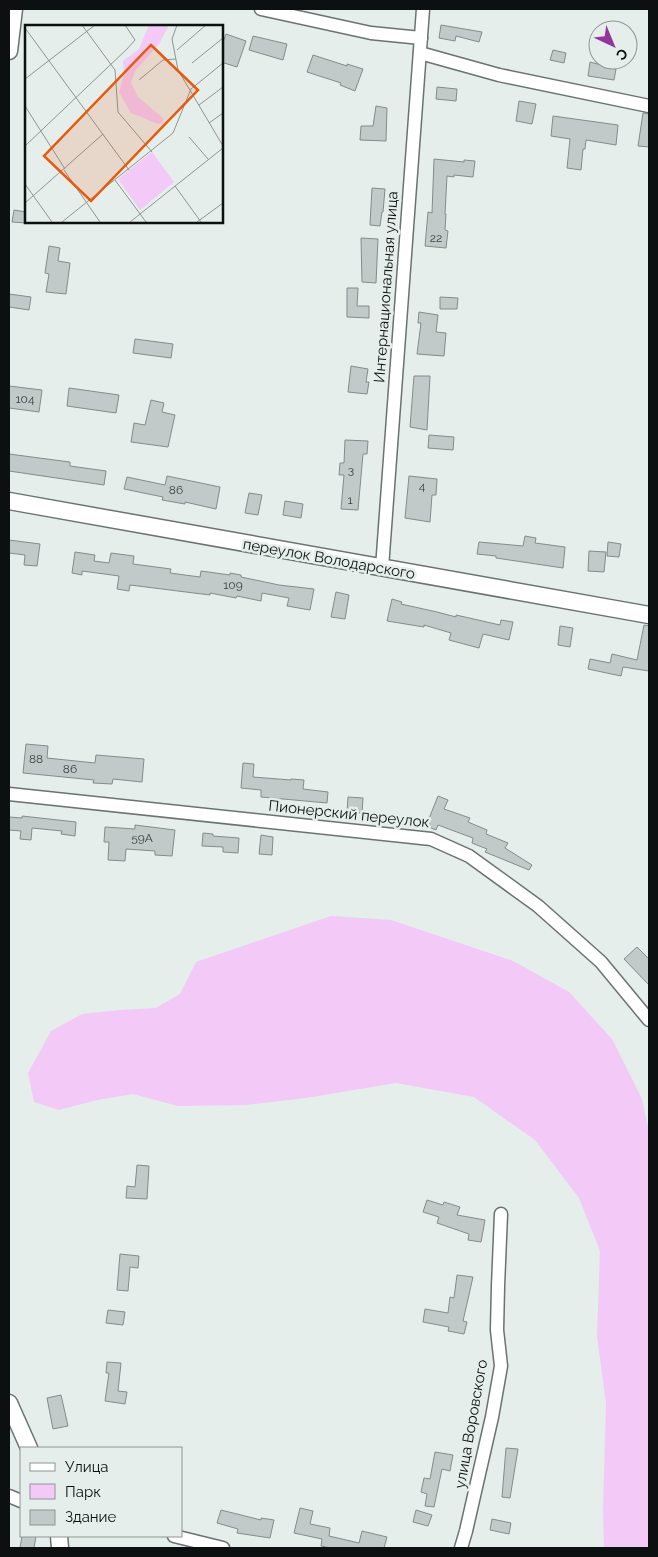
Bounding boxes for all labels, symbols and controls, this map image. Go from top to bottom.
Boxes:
north arrow [588,20,638,70]
inset map [25,25,222,222]
text: С [613,45,631,64]
street label: Интернациональная улица [370,191,402,383]
house number: 22 [430,231,442,245]
house number: 104 [15,392,35,406]
house number: 3 [348,463,354,477]
house number: 4 [419,479,426,493]
house number: 86 [169,483,183,497]
house number: 1 [347,493,353,507]
street label: переулок Володарского [242,535,417,583]
house number: 109 [223,578,243,592]
house number: 88 [29,752,43,766]
house number: 86 [63,762,77,776]
street label: Пионерский переулок [268,797,430,831]
house number: 59А [131,831,153,845]
street label: улица Воровского [451,1358,491,1490]
legend [20,1447,182,1537]
text: Улица [65,1458,109,1476]
text: Парк [65,1483,101,1501]
text: Здание [65,1508,117,1526]

